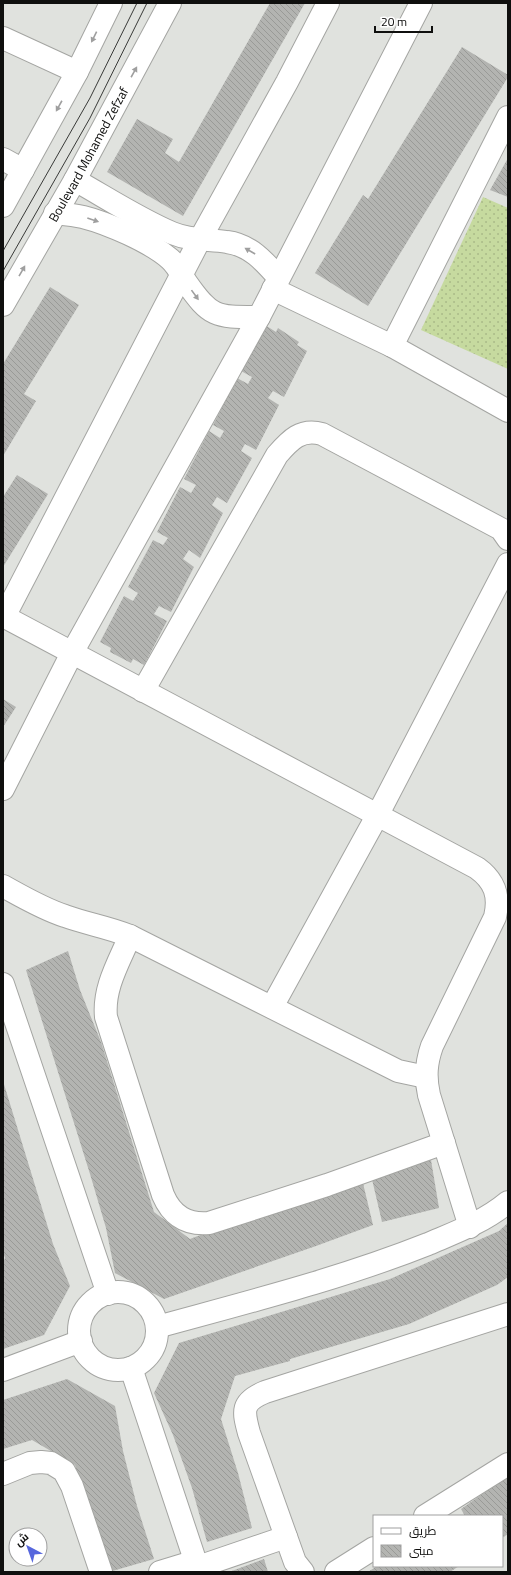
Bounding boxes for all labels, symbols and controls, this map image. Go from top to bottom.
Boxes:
scale bar [375,8,432,34]
text: 20 m [381,10,407,33]
one-way arrow [91,32,97,43]
one-way arrow [130,66,137,78]
street label: Boulevard Mohamed Zefzaf [41,82,135,227]
one-way arrow [55,100,62,112]
one-way arrow [88,218,100,224]
one-way arrow [244,247,256,254]
one-way arrow [19,265,26,277]
one-way arrow [191,289,200,300]
legend [373,1515,503,1567]
text: طريق [409,1519,437,1542]
north arrow [8,1527,48,1567]
text: ش [10,1527,33,1552]
text: مبنى [409,1539,434,1562]

